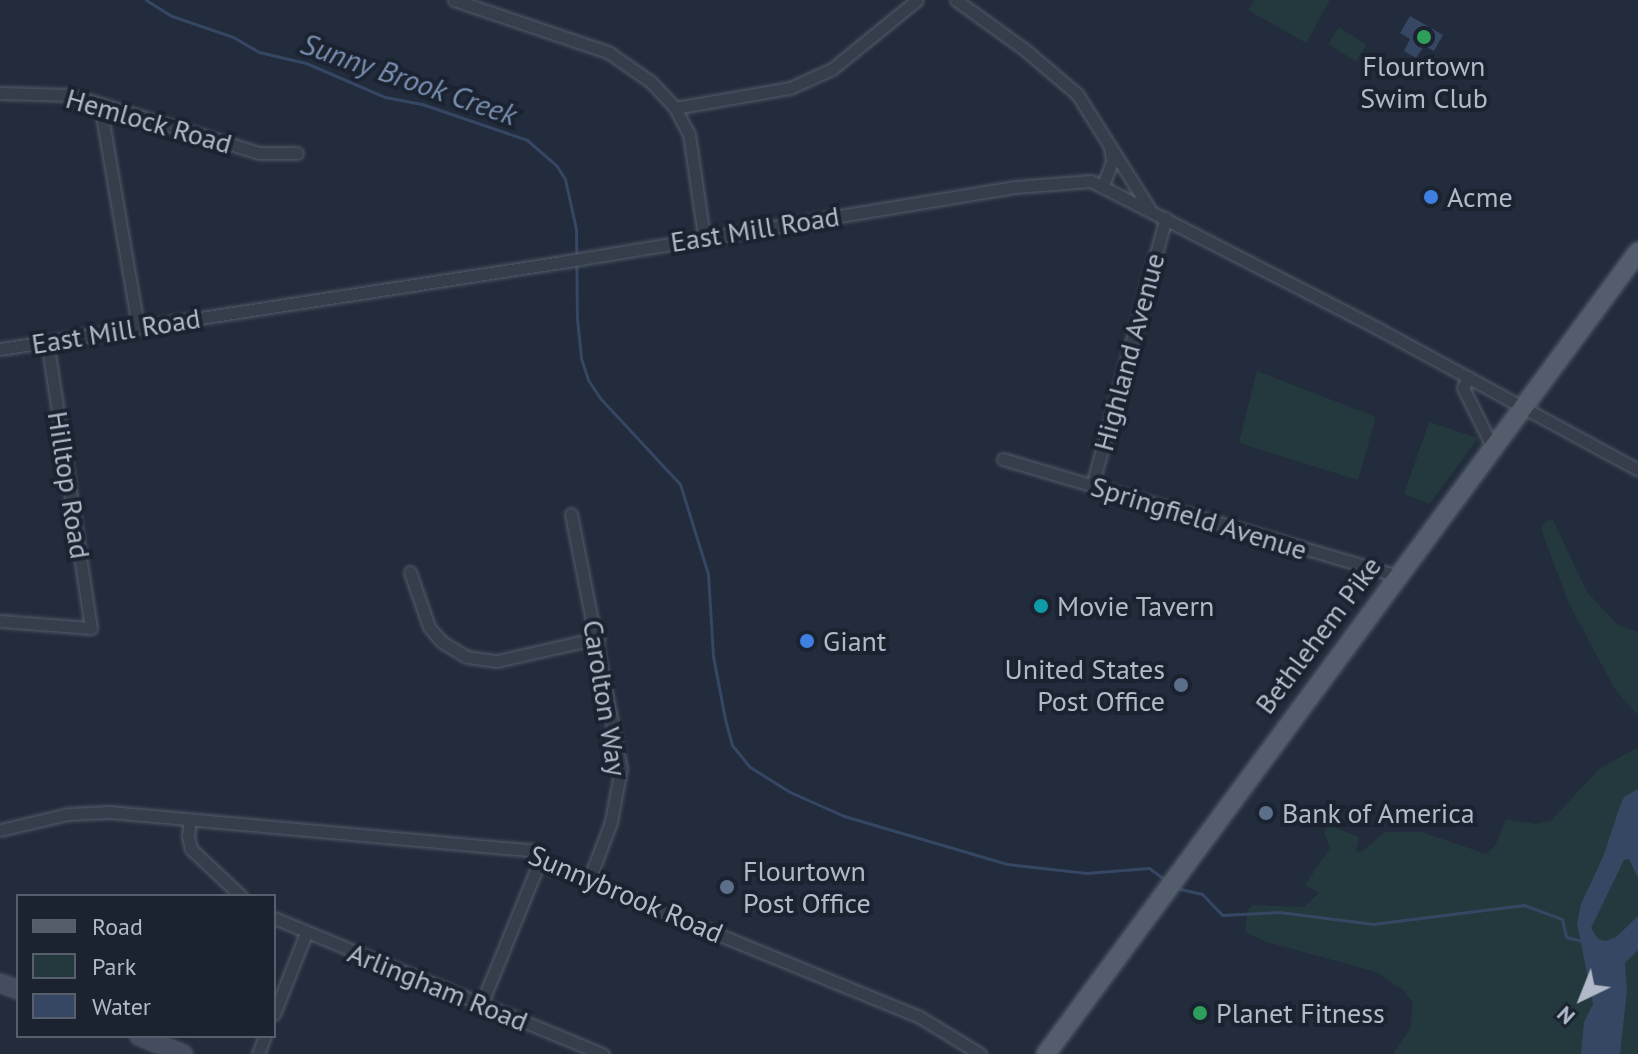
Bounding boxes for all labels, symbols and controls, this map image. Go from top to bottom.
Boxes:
water label: Sunny Brook Creek [296,25,522,133]
marker: Flourtown Swim Club [1415,28,1433,46]
place label: Flourtown Swim Club [1360,49,1488,115]
street label: Hemlock Road [62,81,236,161]
place label: Acme [1447,180,1513,214]
marker: Acme [1422,188,1440,206]
street label: East Mill Road [668,199,842,259]
street label: Highland Avenue [1086,249,1172,455]
street label: East Mill Road [29,301,203,361]
street label: Hilltop Road [41,409,97,561]
street label: Springfield Avenue [1087,469,1311,567]
street label: Bethlehem Pike [1248,550,1388,720]
place label: Movie Tavern [1057,589,1215,623]
marker: Movie Tavern [1032,597,1050,615]
street label: Carolton Way [576,617,634,779]
place label: Giant [823,624,886,658]
marker: Giant [798,632,816,650]
place label: United States Post Office [1005,652,1165,718]
marker: United States Post Office [1172,676,1190,694]
place label: Bank of America [1282,796,1476,830]
marker: Bank of America [1257,804,1275,822]
street label: Sunnybrook Road [523,838,729,950]
place label: Flourtown Post Office [743,854,871,920]
marker: Flourtown Post Office [718,878,736,896]
legend [16,894,276,1038]
text: Road [92,911,143,942]
street label: Arlingham Road [343,936,533,1038]
text: Park [92,951,136,982]
north arrow [1542,958,1622,1038]
text: Water [92,991,151,1022]
place label: Planet Fitness [1216,996,1385,1030]
text: N [1551,1000,1580,1031]
marker: Planet Fitness [1191,1004,1209,1022]

